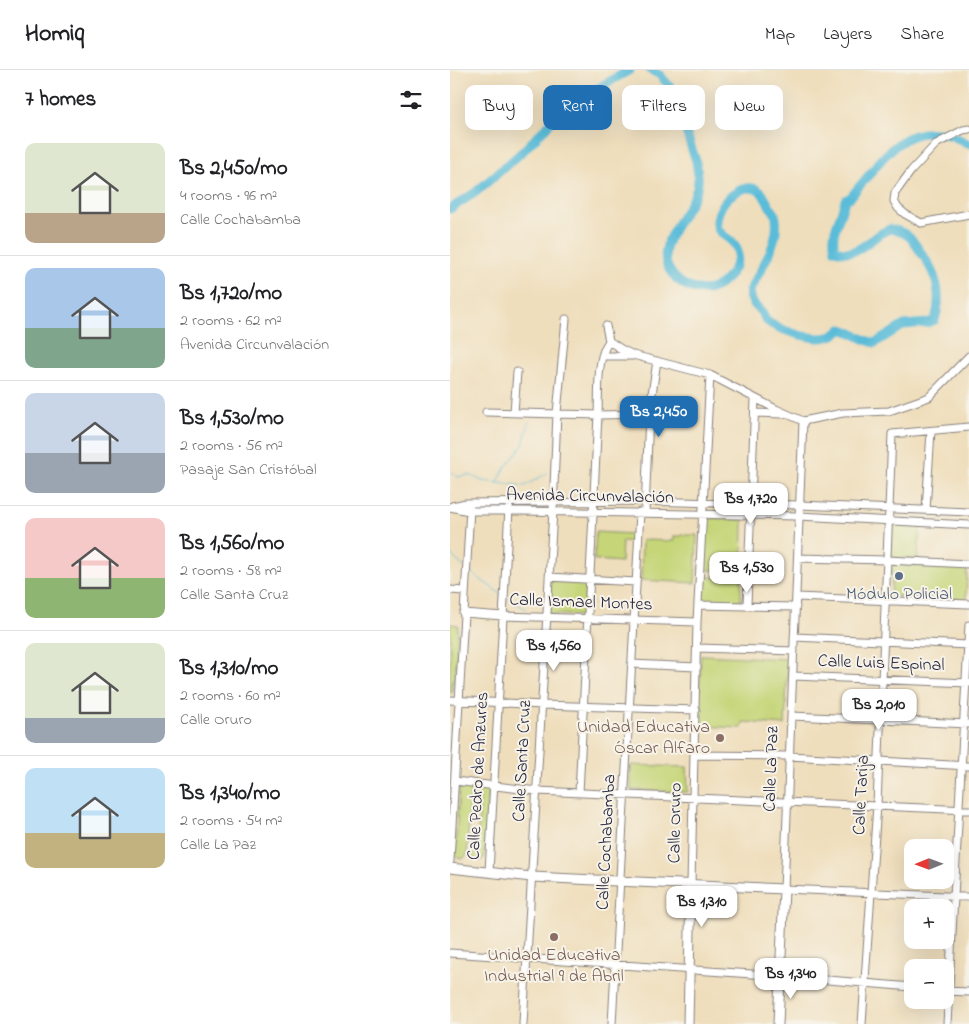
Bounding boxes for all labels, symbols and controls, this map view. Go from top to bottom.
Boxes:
text: Homiq [25,17,84,52]
text: Map [765,22,795,48]
text: Layers [823,22,873,48]
text: Share [901,22,944,48]
text: 7 homes [25,85,96,115]
chip: Buy [465,85,533,130]
chip: Rent [543,85,612,130]
chip: Filters [622,85,705,130]
chip: New [715,85,783,130]
icon: filters [397,86,425,114]
text: Bs 2,450/mo [180,154,288,184]
icon: home [65,163,125,223]
text: 4 rooms · 96 m² [180,184,277,208]
text: Calle Cochabamba [180,208,301,232]
text: Bs 1,720/mo [180,279,282,309]
icon: home [65,288,125,348]
text: 2 rooms · 62 m² [180,309,282,333]
text: Avenida Circunvalación [180,333,329,357]
pin: Bs 2,450 [607,396,711,438]
text: Bs 2,450 [631,400,687,424]
text: Bs 1,530/mo [180,404,284,434]
icon: home [65,413,125,473]
text: 2 rooms · 56 m² [180,434,283,458]
text: Pasaje San Cristóbal [180,458,317,482]
pin: Bs 1,720 [699,482,803,525]
street label: Avenida Circunvalación [506,483,674,511]
text: Bs 1,720 [725,487,777,511]
text: Bs 1,560/mo [180,529,284,559]
icon: home [65,538,125,598]
pin: Bs 1,530 [695,552,799,594]
text: Bs 1,530 [720,556,774,580]
text: 2 rooms · 58 m² [180,559,282,583]
marker: Módulo Policial [893,570,905,582]
place label: Módulo Policial [846,582,952,608]
text: Calle Santa Cruz [180,583,288,607]
street label: Calle Ismael Montes [509,588,653,618]
pin: Bs 1,560 [502,630,606,672]
text: Bs 1,560 [527,634,581,658]
street label: Calle Luis Espinal [817,649,945,679]
text: Bs 1,310/mo [180,654,279,684]
icon: home [65,663,125,723]
text: 2 rooms · 60 m² [180,684,281,708]
pin: Bs 2,010 [827,688,931,731]
street label: Calle Pedro de Anzures [462,691,496,861]
text: Bs 2,010 [853,693,905,717]
street label: Calle Santa Cruz [507,699,539,823]
text: Calle Oruro [180,708,252,732]
place label: Unidad Educativa Óscar Alfaro [577,715,710,762]
street label: Calle La Paz [758,725,787,812]
marker: Unidad Educativa Óscar Alfaro [714,732,726,744]
street label: Calle Tarija [847,754,877,836]
street label: Calle Cochabamba [590,773,624,911]
text: Bs 1,340/mo [180,779,281,809]
street label: Calle Oruro [662,782,690,864]
icon: home [65,788,125,848]
text: 2 rooms · 54 m² [180,809,282,833]
text: Calle La Paz [180,833,256,857]
north arrow [904,839,954,889]
map controls [904,839,954,1009]
pin: Bs 1,310 [650,886,754,928]
text: Bs 1,310 [677,890,727,914]
button: + [904,899,954,949]
marker: Unidad Educativa Industrial 9 de Abril [548,931,560,943]
place label: Unidad Educativa Industrial 9 de Abril [484,943,624,990]
pin: Bs 1,340 [739,958,843,1000]
button: − [904,959,954,1009]
text: Bs 1,340 [766,962,816,986]

